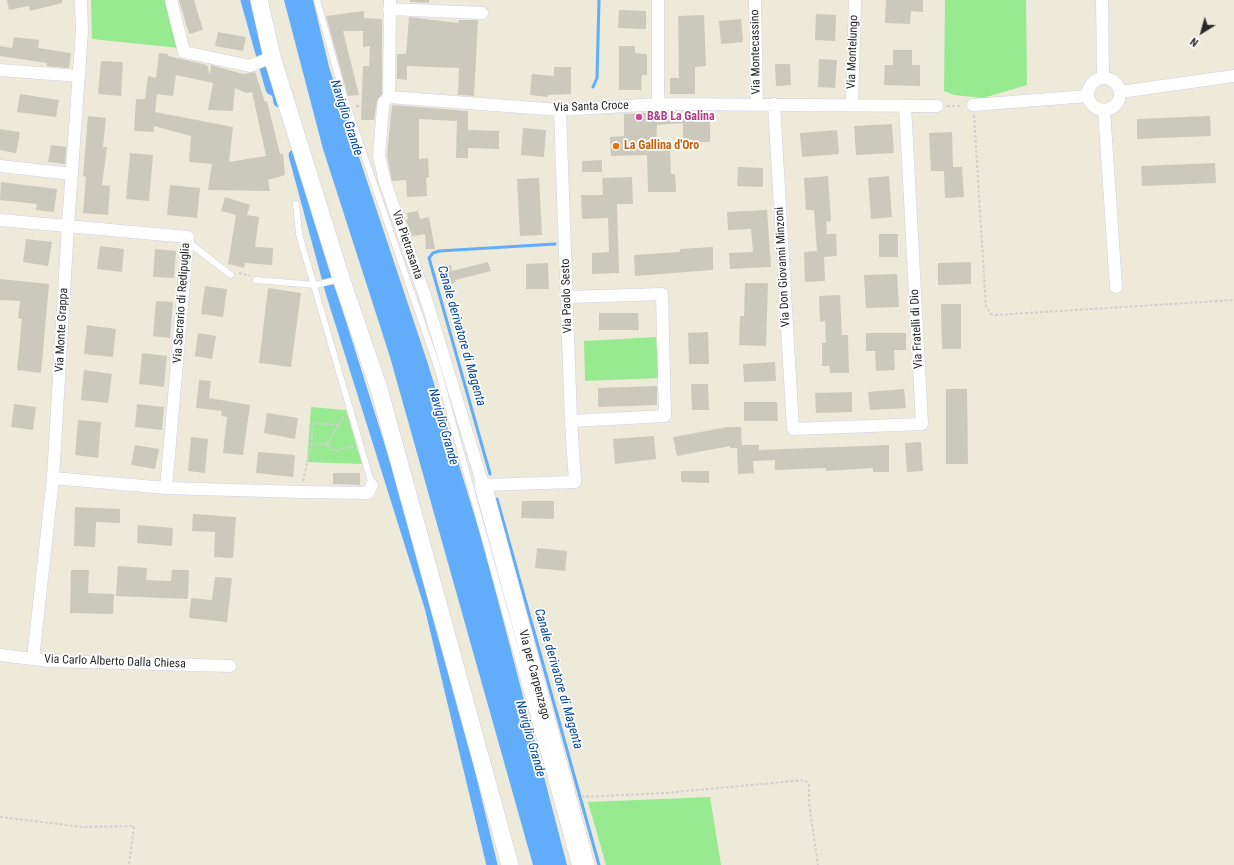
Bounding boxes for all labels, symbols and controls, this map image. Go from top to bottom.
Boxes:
street label: Via Montecassino [748,9,764,95]
north arrow [1182,12,1222,52]
street label: Via Montelungo [845,15,861,89]
text: N [1188,35,1201,49]
water label: Naviglio Grande [326,78,366,158]
street label: Via Santa Croce [553,98,629,116]
place label: B&B La Galina [647,110,715,124]
marker: B&B La Galina [634,112,644,122]
place label: La Gallina d'Oro [624,139,699,153]
marker: La Gallina d'Oro [611,141,621,151]
street label: Via Don Giovanni Minzoni [773,206,793,328]
street label: Via Pietrasanta [388,209,426,281]
street label: Via Sacrario di Redipuglia [171,242,193,364]
street label: Via Paolo Sesto [559,258,575,334]
water label: Canale derivatore di Magenta [433,264,489,408]
street label: Via Monte Grappa [53,287,71,373]
street label: Via Fratelli di Dio [908,289,926,369]
water label: Naviglio Grande [425,387,461,467]
water label: Canale derivatore di Magenta [530,607,586,751]
street label: Via per Carpenzago [515,628,553,722]
street label: Via Carlo Alberto Dalla Chiesa [44,652,186,672]
water label: Naviglio Grande [512,699,548,779]

